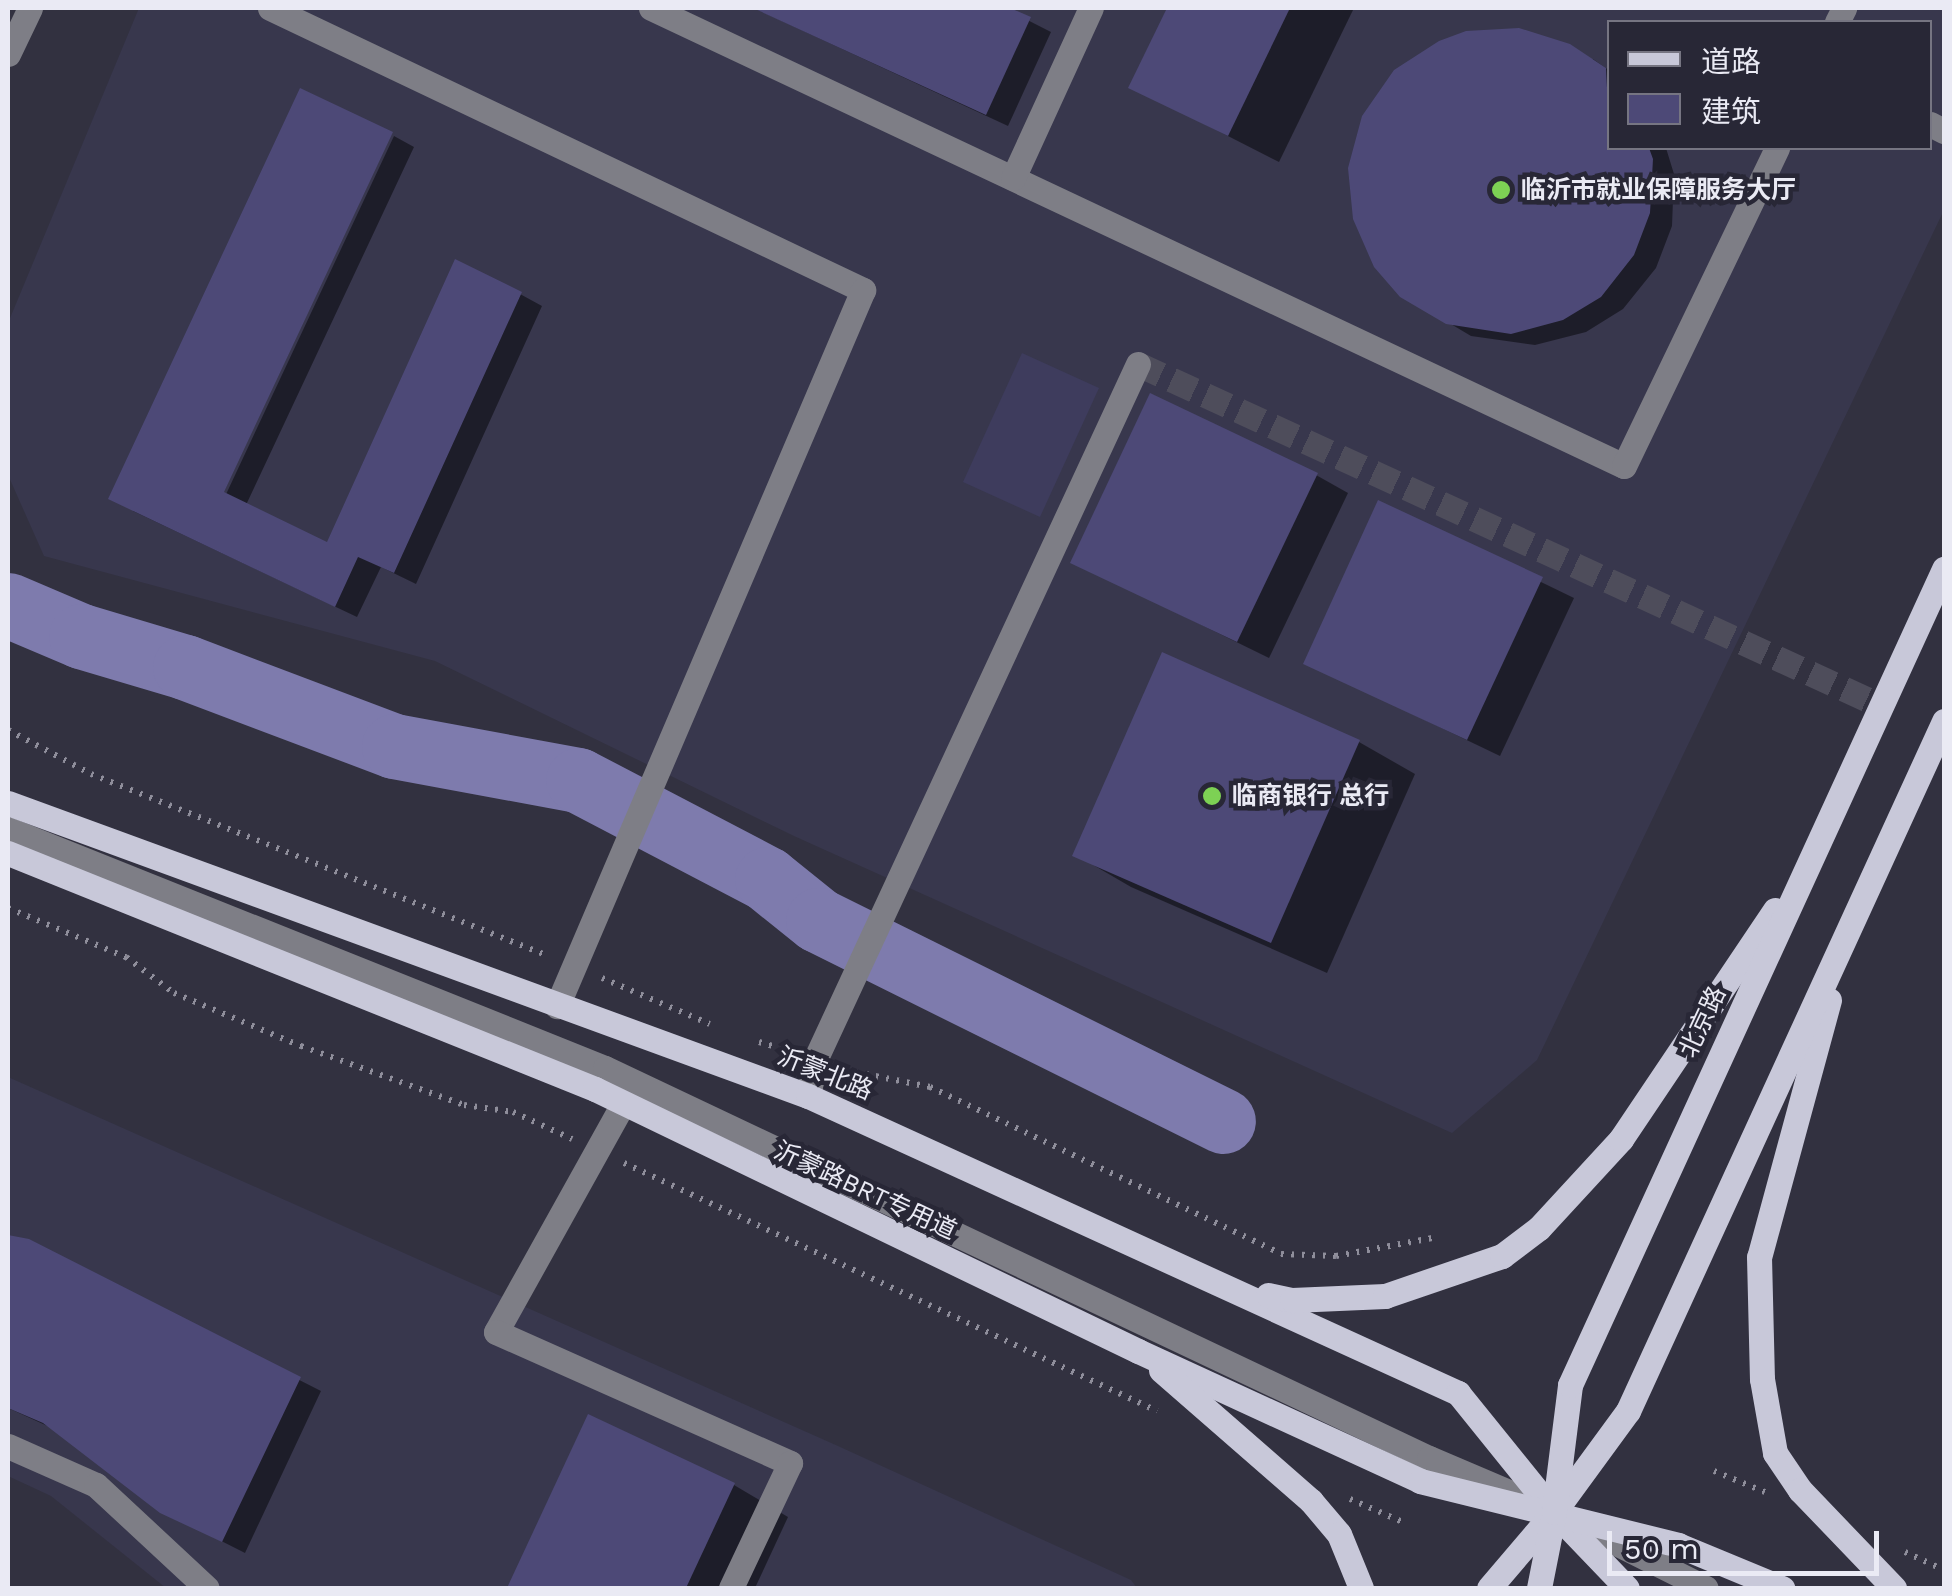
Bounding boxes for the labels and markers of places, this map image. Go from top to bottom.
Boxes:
place label: 临沂市就业保障服务大厅 [1521,175,1796,205]
marker: 临沂市就业保障服务大厅 [1490,179,1512,201]
place label: 临商银行 总行 [1232,781,1389,811]
marker: 临商银行 总行 [1201,785,1223,807]

